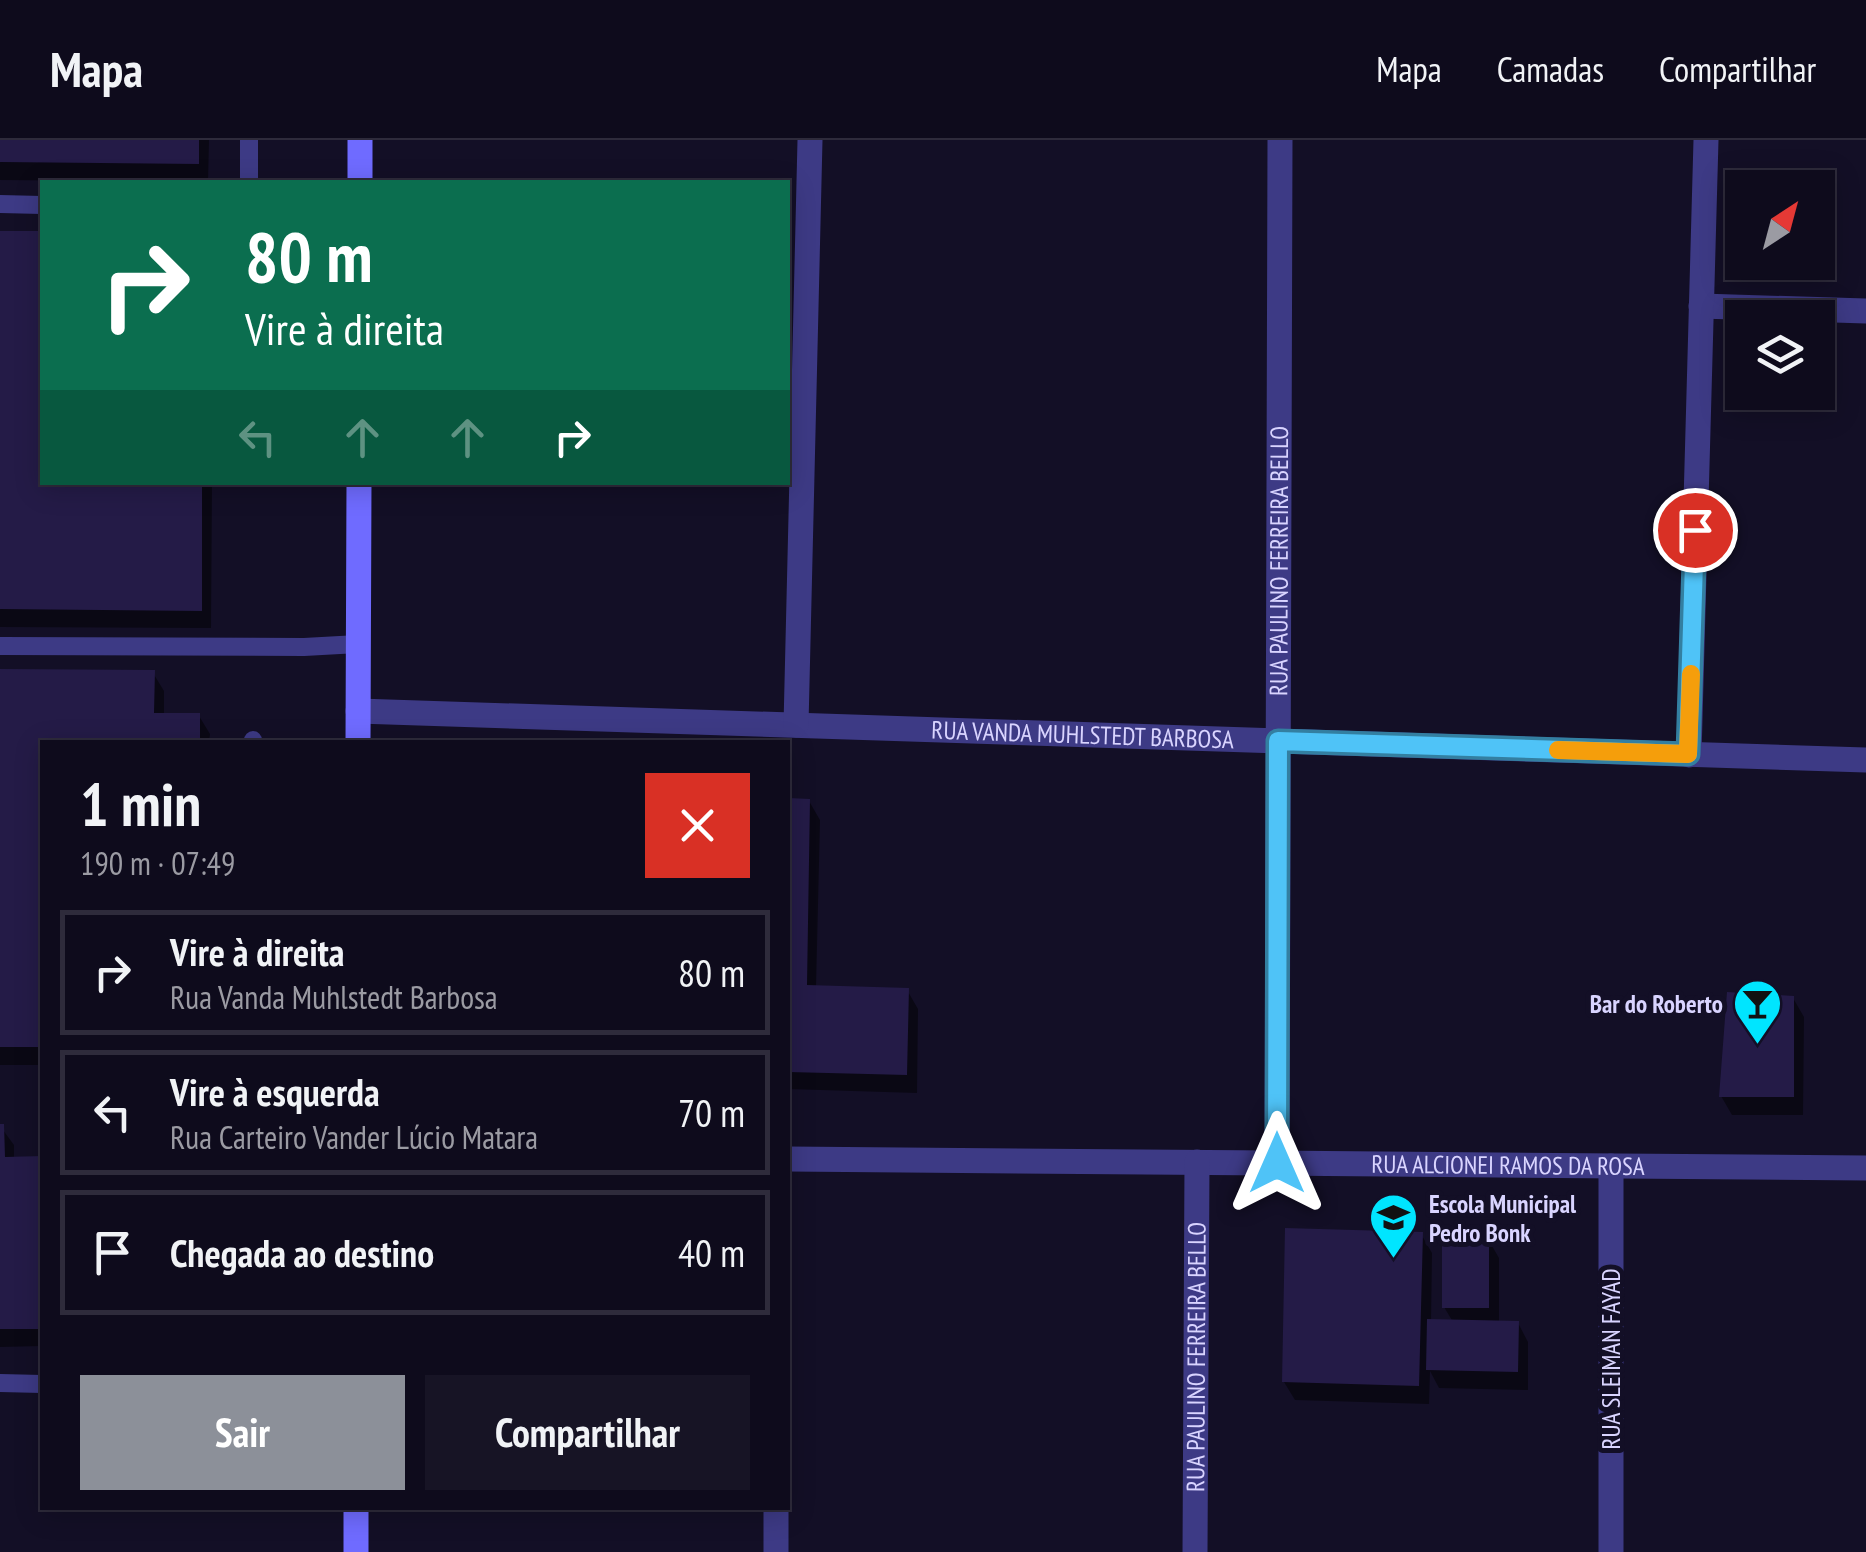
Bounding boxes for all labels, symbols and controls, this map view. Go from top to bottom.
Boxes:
text: Mapa [50,38,143,100]
text: Mapa [1376,46,1442,92]
text: Camadas [1497,46,1604,92]
text: Compartilhar [1659,46,1816,92]
north arrow [1725,170,1835,280]
map controls [1725,170,1835,410]
text: 80 m [245,211,373,301]
icon: right [80,220,210,350]
text: Vire à direita [245,299,444,357]
button: layers [1725,300,1835,410]
icon: left [230,410,285,465]
icon: ahead [335,410,390,465]
icon: ahead [440,410,495,465]
icon: right [545,410,600,465]
street label: RUA PAULINO FERREIRA BELLO [1262,426,1295,696]
pin [1653,488,1738,573]
icon: arrive [1668,503,1723,558]
street label: RUA VANDA MUHLSTEDT BARBOSA [931,714,1235,755]
text: 1 min [80,765,201,843]
button: close [645,773,750,878]
text: 190 m · 07:49 [80,842,235,884]
text: Vire à direita [170,927,345,976]
icon: right [85,945,140,1000]
text: 80 m [678,948,745,997]
text: Rua Vanda Muhlstedt Barbosa [170,976,498,1018]
bar icon: Bar do Roberto [1732,978,1784,1046]
place label: Bar do Roberto [1590,988,1723,1020]
text: Vire à esquerda [170,1067,380,1116]
icon: left [85,1085,140,1140]
text: 70 m [678,1088,745,1137]
position arrow [1225,1111,1329,1215]
text: Rua Carteiro Vander Lúcio Matara [170,1116,538,1158]
street label: RUA ALCIONEI RAMOS DA ROSA [1371,1148,1645,1182]
place label: Escola Municipal Pedro Bonk [1429,1188,1577,1249]
school or university icon: Escola Municipal Pedro Bonk [1368,1192,1420,1260]
street label: RUA PAULINO FERREIRA BELLO [1179,1222,1213,1492]
icon: arrive [85,1225,140,1280]
text: Chegada ao destino [170,1228,434,1277]
text: 40 m [678,1228,745,1277]
street label: RUA SLEIMAN FAYAD [1595,1268,1627,1450]
button: Sair [80,1375,405,1490]
button: Compartilhar [425,1375,750,1490]

